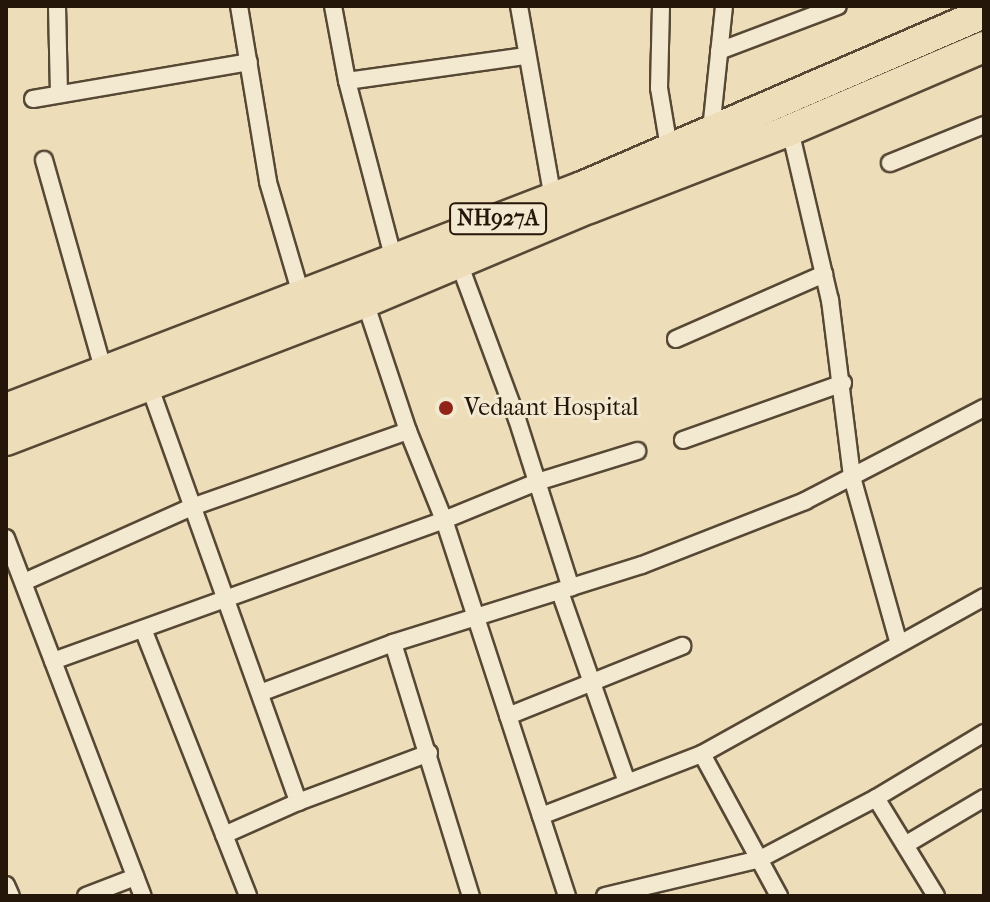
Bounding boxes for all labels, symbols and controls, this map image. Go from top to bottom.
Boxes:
road number: NH927A [448,201,548,237]
place label: Vedaant Hospital [464,394,639,422]
marker: Vedaant Hospital [435,397,457,419]

